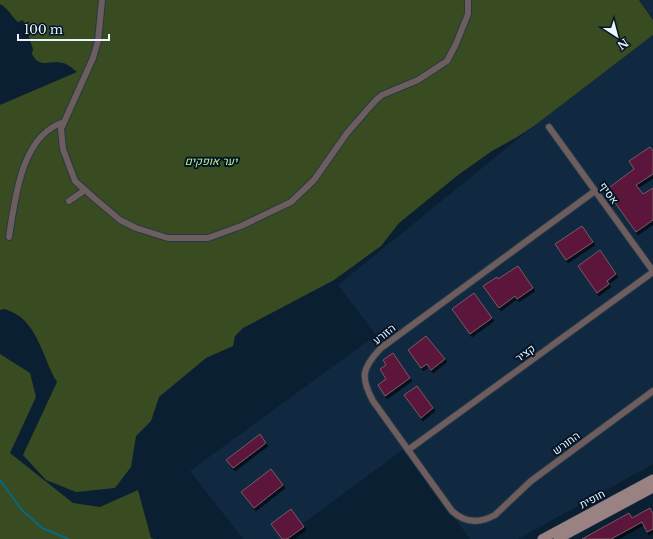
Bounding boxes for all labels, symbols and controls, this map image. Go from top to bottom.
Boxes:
scale bar [18,16,109,42]
north arrow [597,16,637,56]
text: 100 m [24,22,63,37]
text: N [614,35,631,53]
park label: יער אופקים [185,154,239,168]
street label: אסיף [596,179,622,207]
street label: הזורע [370,321,398,347]
street label: קציר [512,341,538,365]
street label: החורש [550,428,582,458]
street label: חופית [577,486,607,512]

